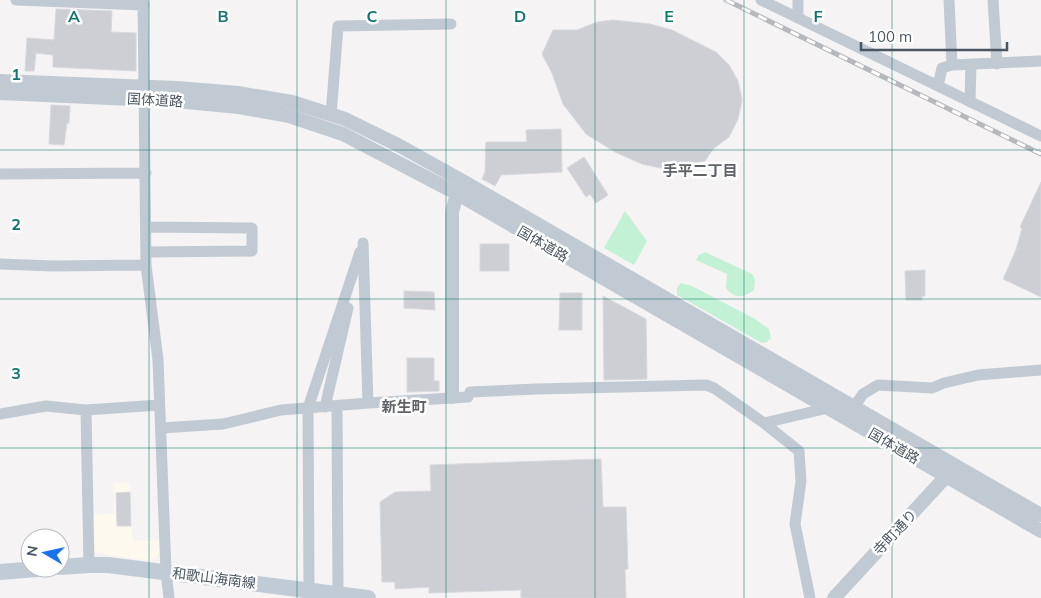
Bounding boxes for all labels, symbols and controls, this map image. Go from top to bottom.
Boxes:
text: A [68,6,80,26]
text: B [217,6,229,26]
text: C [367,6,378,26]
text: D [514,6,526,26]
text: E [664,6,674,26]
text: F [813,6,823,26]
scale bar [861,20,1007,52]
text: 100 m [868,27,912,46]
text: 1 [11,64,21,84]
street label: 国体道路 [127,90,183,110]
district label: 手平二丁目 [662,161,738,180]
text: 2 [11,214,21,234]
street label: 国体道路 [514,222,572,266]
text: 3 [11,363,21,383]
district label: 新生町 [381,397,427,416]
street label: 国体道路 [865,424,923,468]
street label: 寺町通り [869,505,921,559]
north arrow [20,528,70,578]
text: N [22,544,42,558]
street label: 和歌山海南線 [171,564,257,592]

